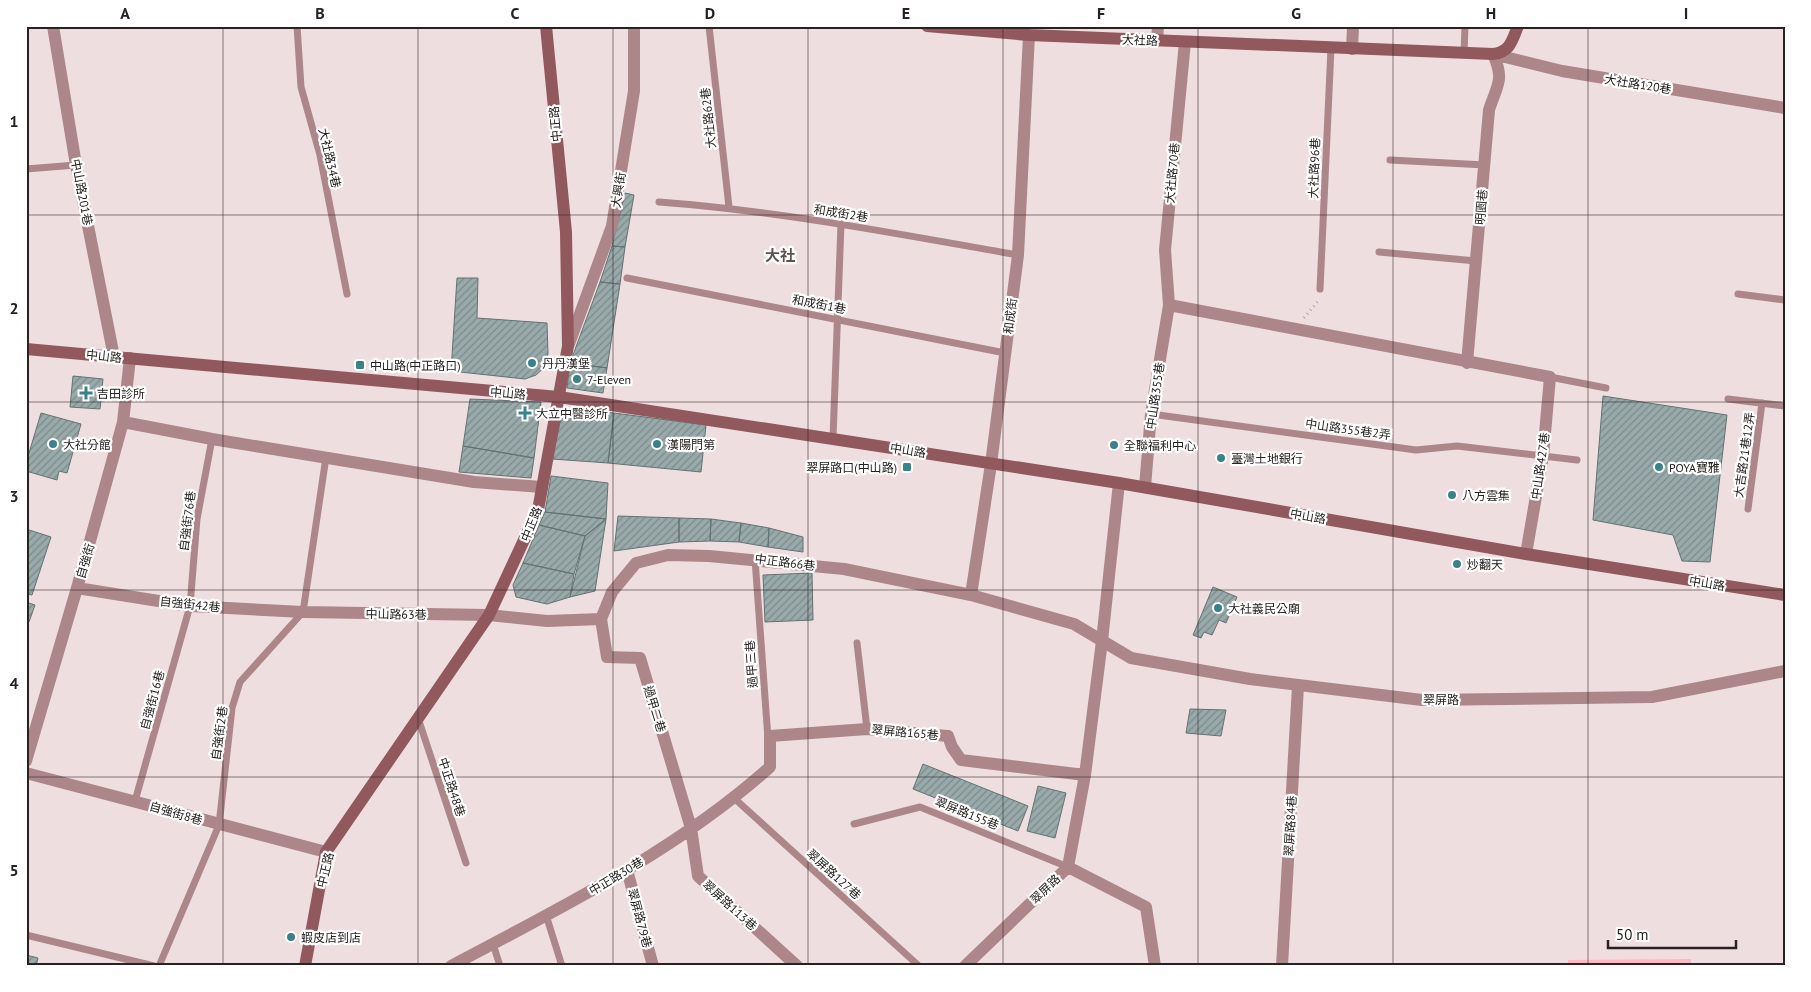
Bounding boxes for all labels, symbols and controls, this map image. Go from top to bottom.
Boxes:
text: A [120,3,130,23]
text: B [315,3,325,23]
text: C [511,3,520,23]
text: D [705,3,715,23]
text: E [902,3,910,23]
text: F [1097,3,1105,23]
text: G [1291,3,1301,23]
text: H [1486,3,1496,23]
text: I [1684,3,1688,23]
street label: 大社路 [1122,32,1158,48]
street label: 大社路120巷 [1603,71,1673,97]
street label: 大社路62巷 [697,87,719,149]
street label: 中正路 [546,105,564,143]
text: 1 [9,111,19,131]
street label: 大社路34巷 [316,127,344,189]
street label: 大社路96巷 [1305,137,1323,199]
street label: 大社路70巷 [1162,142,1182,204]
street label: 中山路201巷 [68,157,96,227]
street label: 大興街 [608,171,628,209]
street label: 明園巷 [1472,188,1490,226]
street label: 和成街2巷 [813,201,869,225]
district label: 大社 [765,246,795,265]
street label: 和成街1巷 [791,291,847,317]
street label: 和成街 [1000,297,1020,335]
text: 2 [9,298,19,318]
street label: 中山路 [85,347,123,365]
place label: 丹丹漢堡 [542,356,590,371]
marker: 丹丹漢堡 [526,357,538,369]
place label: 中山路(中正路口) [370,358,461,373]
marker: 中山路(中正路口) [354,359,366,371]
street label: 中山路355巷 [1143,361,1167,431]
place label: 7-Eleven [587,372,631,387]
marker: 7-Eleven [571,373,583,385]
street label: 中山路 [489,384,527,402]
marker: 吉田診所 [79,386,93,400]
place label: 吉田診所 [97,386,145,401]
marker: 大立中醫診所 [518,406,532,420]
place label: 大立中醫診所 [536,406,608,421]
street label: 大吉路21巷12弄 [1731,411,1757,499]
street label: 中山路355巷2弄 [1304,416,1392,442]
street label: 中山路427巷 [1528,431,1552,501]
place label: 大社分館 [63,437,111,452]
place label: 漢陽門第 [667,437,715,452]
marker: 大社分館 [47,438,59,450]
marker: 漢陽門第 [651,438,663,450]
place label: 全聯福利中心 [1124,438,1196,453]
marker: 全聯福利中心 [1108,439,1120,451]
street label: 中山路 [889,440,927,460]
place label: 臺灣土地銀行 [1231,451,1303,466]
marker: 臺灣土地銀行 [1215,452,1227,464]
place label: 翠屏路口(中山路) [806,460,897,475]
place label: POYA寶雅 [1669,460,1720,475]
marker: 翠屏路口(中山路) [901,461,913,473]
marker: POYA寶雅 [1653,461,1665,473]
text: 3 [9,486,19,506]
place label: 八方雲集 [1462,488,1510,503]
marker: 八方雲集 [1446,489,1458,501]
street label: 自強街76巷 [176,490,198,552]
street label: 中正路 [517,504,545,544]
street label: 中山路 [1289,505,1327,527]
street label: 自強街 [73,542,97,580]
street label: 中正路66巷 [754,551,816,573]
place label: 炒翻天 [1467,557,1503,572]
marker: 炒翻天 [1451,558,1463,570]
street label: 中山路 [1688,573,1726,593]
street label: 自強街42巷 [159,593,221,615]
place label: 大社義民公廟 [1228,601,1300,616]
marker: 大社義民公廟 [1212,602,1224,614]
street label: 中山路63巷 [365,606,427,622]
street label: 過甲三巷 [742,640,760,688]
street label: 自強街16巷 [137,669,167,731]
text: 4 [9,673,19,693]
street label: 過甲二巷 [641,684,669,734]
street label: 翠屏路 [1423,692,1459,707]
street label: 自強街2巷 [208,705,230,761]
street label: 翠屏路165巷 [871,722,939,742]
street label: 中正路48巷 [435,756,469,818]
street label: 翠屏路155巷 [933,793,1001,833]
street label: 翠屏路84巷 [1281,795,1299,857]
street label: 自強街8巷 [148,798,204,828]
street label: 翠屏路127巷 [804,846,864,902]
street label: 中正路 [313,851,337,889]
street label: 中正路30巷 [586,854,646,898]
text: 5 [9,860,19,880]
street label: 翠屏路 [1027,871,1063,907]
street label: 翠屏路113巷 [700,877,760,933]
street label: 翠屏路79巷 [625,887,655,949]
scale bar [1608,917,1736,949]
text: 50 m [1616,925,1649,944]
place label: 蝦皮店到店 [301,930,361,945]
marker: 蝦皮店到店 [285,931,297,943]

